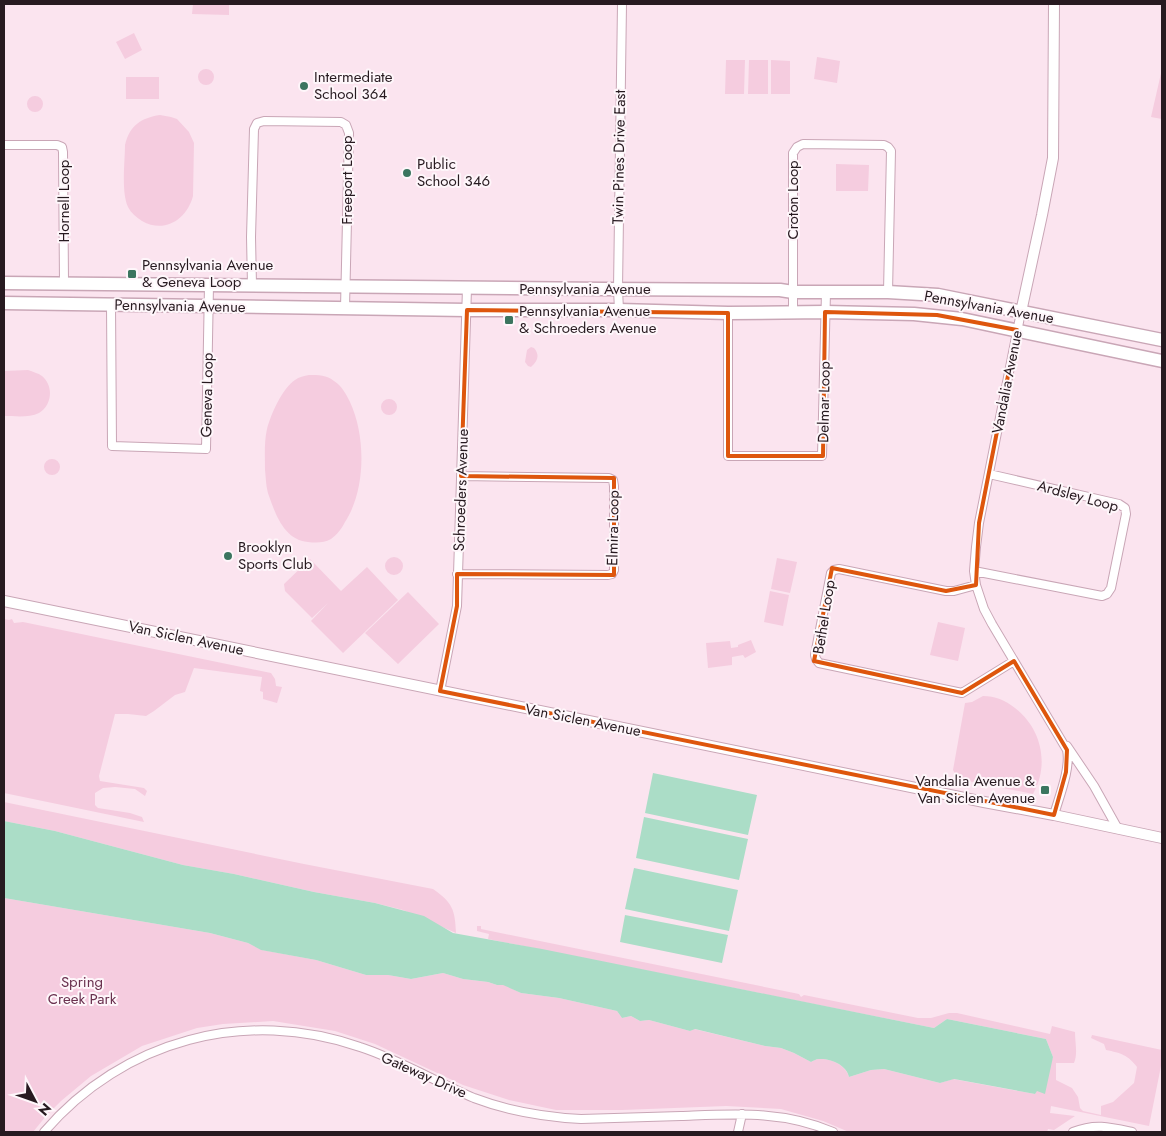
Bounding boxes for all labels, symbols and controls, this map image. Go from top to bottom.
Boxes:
place label: Intermediate School 364 [314,66,393,105]
marker: Intermediate School 364 [298,80,310,92]
street label: Twin Pines Drive East [607,89,631,224]
street label: Freeport Loop [336,135,358,225]
place label: Public School 346 [417,153,490,192]
street label: Hornell Loop [53,159,75,242]
street label: Croton Loop [782,160,804,240]
marker: Public School 346 [401,167,413,179]
place label: Pennsylvania Avenue & Geneva Loop [142,254,274,293]
marker: Pennsylvania Avenue & Geneva Loop [126,268,138,280]
street label: Pennsylvania Avenue [519,278,651,300]
street label: Pennsylvania Avenue [922,285,1056,329]
street label: Pennsylvania Avenue [114,294,246,318]
place label: Pennsylvania Avenue & Schroeders Avenue [519,300,657,339]
marker: Pennsylvania Avenue & Schroeders Avenue [503,314,515,326]
street label: Vandalia Avenue [986,328,1028,436]
street label: Geneva Loop [195,352,219,438]
street label: Delmar Loop [812,361,836,443]
street label: Schroeders Avenue [448,428,474,552]
street label: Ardsley Loop [1035,475,1122,518]
street label: Elmira Loop [601,489,625,566]
place label: Brooklyn Sports Club [238,536,313,575]
marker: Brooklyn Sports Club [222,550,234,562]
street label: Bethel Loop [807,578,841,656]
street label: Van Siclen Avenue [126,615,246,661]
street label: Van Siclen Avenue [523,698,643,742]
place label: Vandalia Avenue & Van Siclen Avenue [915,770,1035,809]
marker: Vandalia Avenue & Van Siclen Avenue [1039,784,1051,796]
park label: Spring Creek Park [48,971,117,1010]
street label: Gateway Drive [378,1046,471,1104]
north arrow [10,1076,60,1126]
text: N [34,1099,56,1120]

